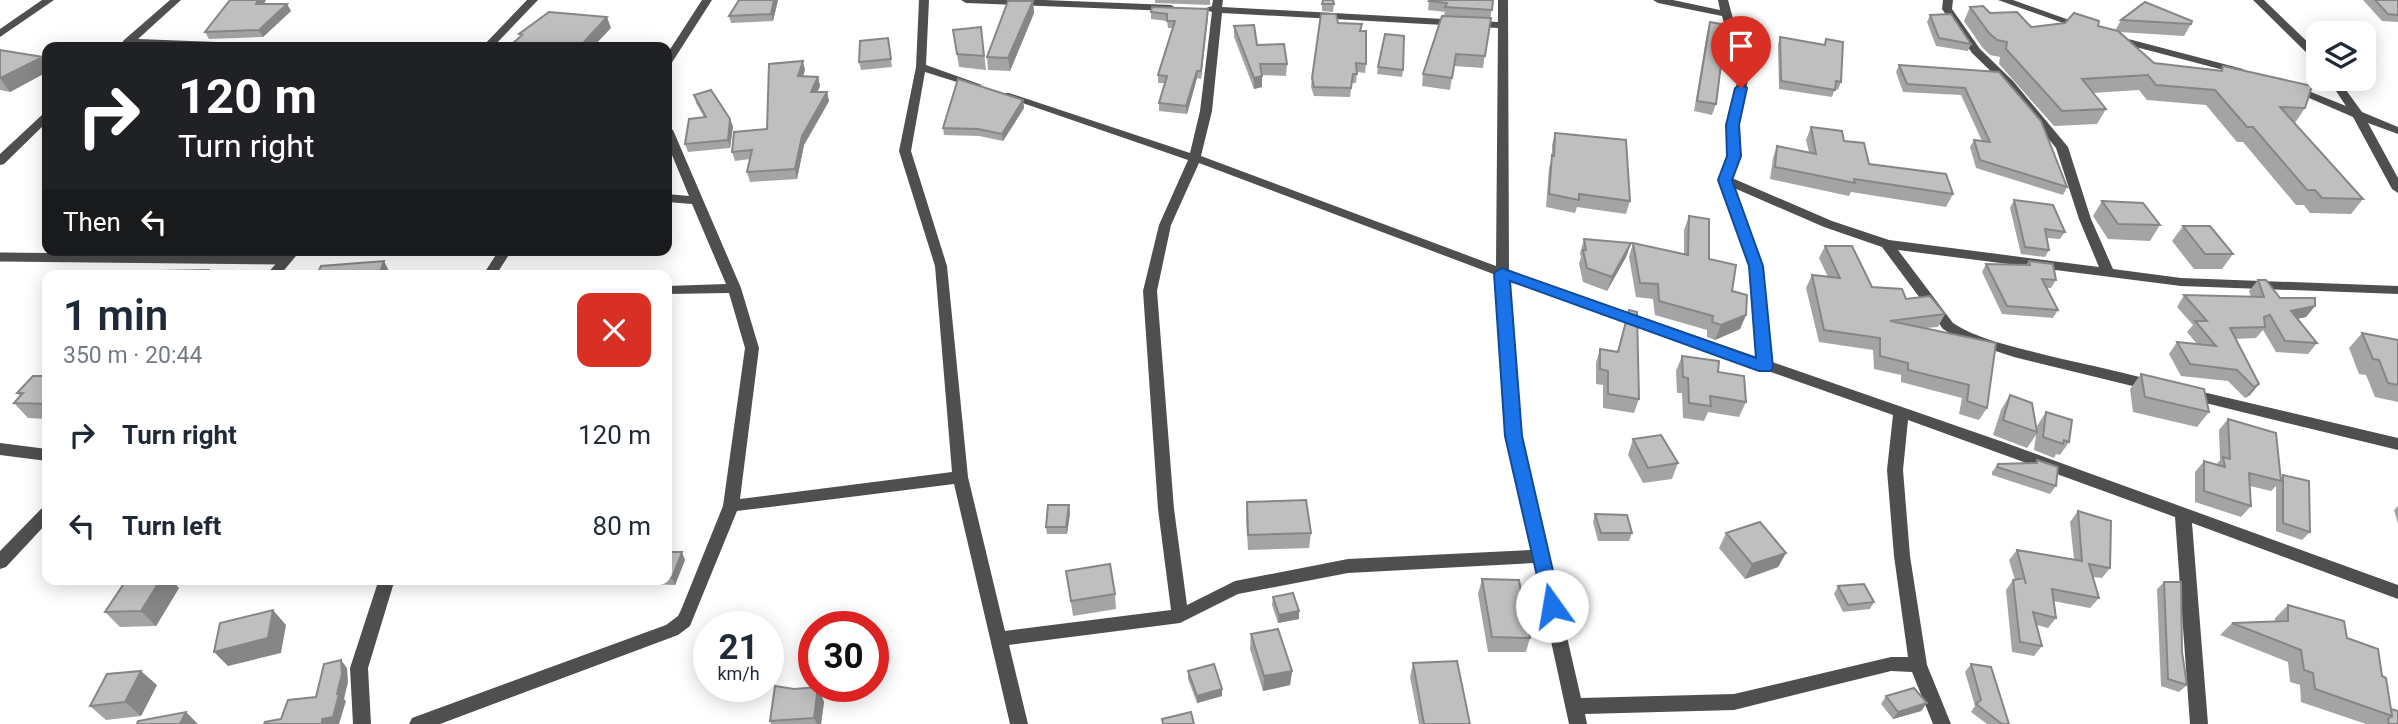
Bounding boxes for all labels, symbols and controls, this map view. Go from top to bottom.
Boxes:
pin [1711,16,1771,88]
map controls [2306,21,2376,91]
button: layers [2306,21,2376,91]
icon: arrive [1722,27,1760,65]
text: 120 m [178,68,317,125]
icon: right [63,70,154,161]
text: Turn right [178,127,314,165]
icon: left [135,203,173,241]
text: Then [63,207,121,237]
text: 1 min [63,291,168,340]
button: close [577,293,651,367]
text: 350 m · 20:44 [63,342,202,369]
icon: right [63,416,101,454]
text: Turn right [122,420,237,450]
text: 120 m [578,420,651,450]
icon: left [63,507,101,545]
text: Turn left [122,511,221,541]
text: 80 m [593,511,651,541]
position arrow [1515,569,1589,643]
speed limit sign: 30 [798,611,889,702]
text: 21 [718,627,759,668]
text: km/h [717,663,760,684]

